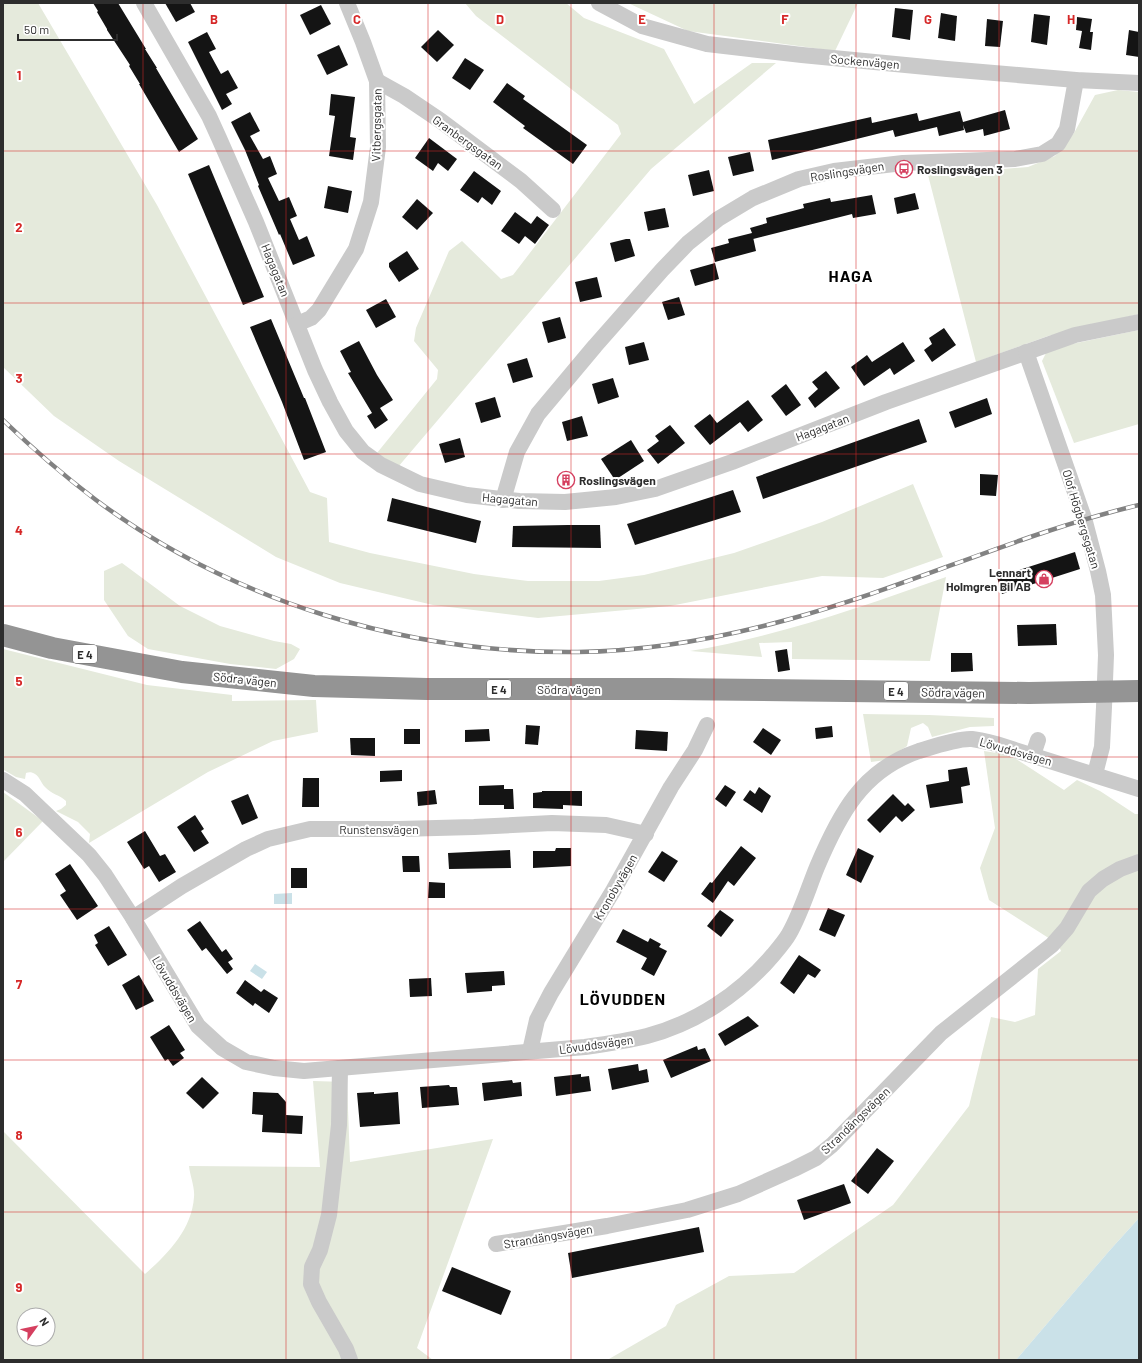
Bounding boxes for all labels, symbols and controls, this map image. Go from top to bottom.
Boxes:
text: B [210,11,218,27]
text: C [353,11,361,27]
text: D [496,11,504,27]
text: E [638,11,646,27]
text: F [781,11,789,27]
text: G [924,11,932,27]
text: H [1067,11,1075,27]
scale bar [18,16,117,42]
text: 50 m [24,22,49,36]
street label: Sockenvägen [830,51,900,71]
text: 1 [17,67,21,83]
street label: Vitbergsgatan [368,88,384,162]
street label: Granbergsgatan [430,112,506,172]
street label: Roslingsvägen [809,158,885,184]
bus stop icon: Roslingsvägen 3 [894,159,914,179]
place label: Roslingsvägen 3 [917,162,1003,176]
text: 2 [15,219,23,235]
street label: Hagagatan [259,241,293,299]
district label: HAGA [829,266,873,285]
text: 3 [15,370,23,386]
street label: Hagagatan [793,410,851,444]
street label: Olof Högbergsgatan [1060,468,1104,570]
building icon: Roslingsvägen [556,470,576,490]
place label: Roslingsvägen [579,473,656,487]
street label: Hagagatan [481,490,539,508]
text: 4 [15,522,23,538]
place label: Lennart Holmgren Bil AB [946,565,1031,593]
shop icon: Lennart Holmgren Bil AB [1034,569,1054,589]
road number: E 4 [73,645,97,663]
street label: Södra vägen [213,669,277,689]
text: 5 [15,673,23,689]
road number: E 4 [487,680,511,698]
street label: Södra vägen [537,682,601,696]
road number: E 4 [884,682,908,700]
street label: Södra vägen [921,684,985,700]
street label: Lövuddsvägen [978,734,1054,768]
street label: Runstensvägen [339,822,419,836]
text: 6 [16,824,23,840]
street label: Kronobyvägen [590,851,640,923]
street label: Lövuddsvägen [150,953,200,1025]
text: 7 [16,976,23,992]
district label: LÖVUDDEN [580,989,666,1008]
street label: Lövuddsvägen [558,1032,634,1056]
street label: Strandängsvägen [818,1084,892,1156]
text: 8 [15,1127,23,1143]
street label: Strandängsvägen [502,1221,594,1251]
text: 9 [16,1279,23,1295]
north arrow [16,1307,56,1347]
text: N [37,1315,52,1328]

